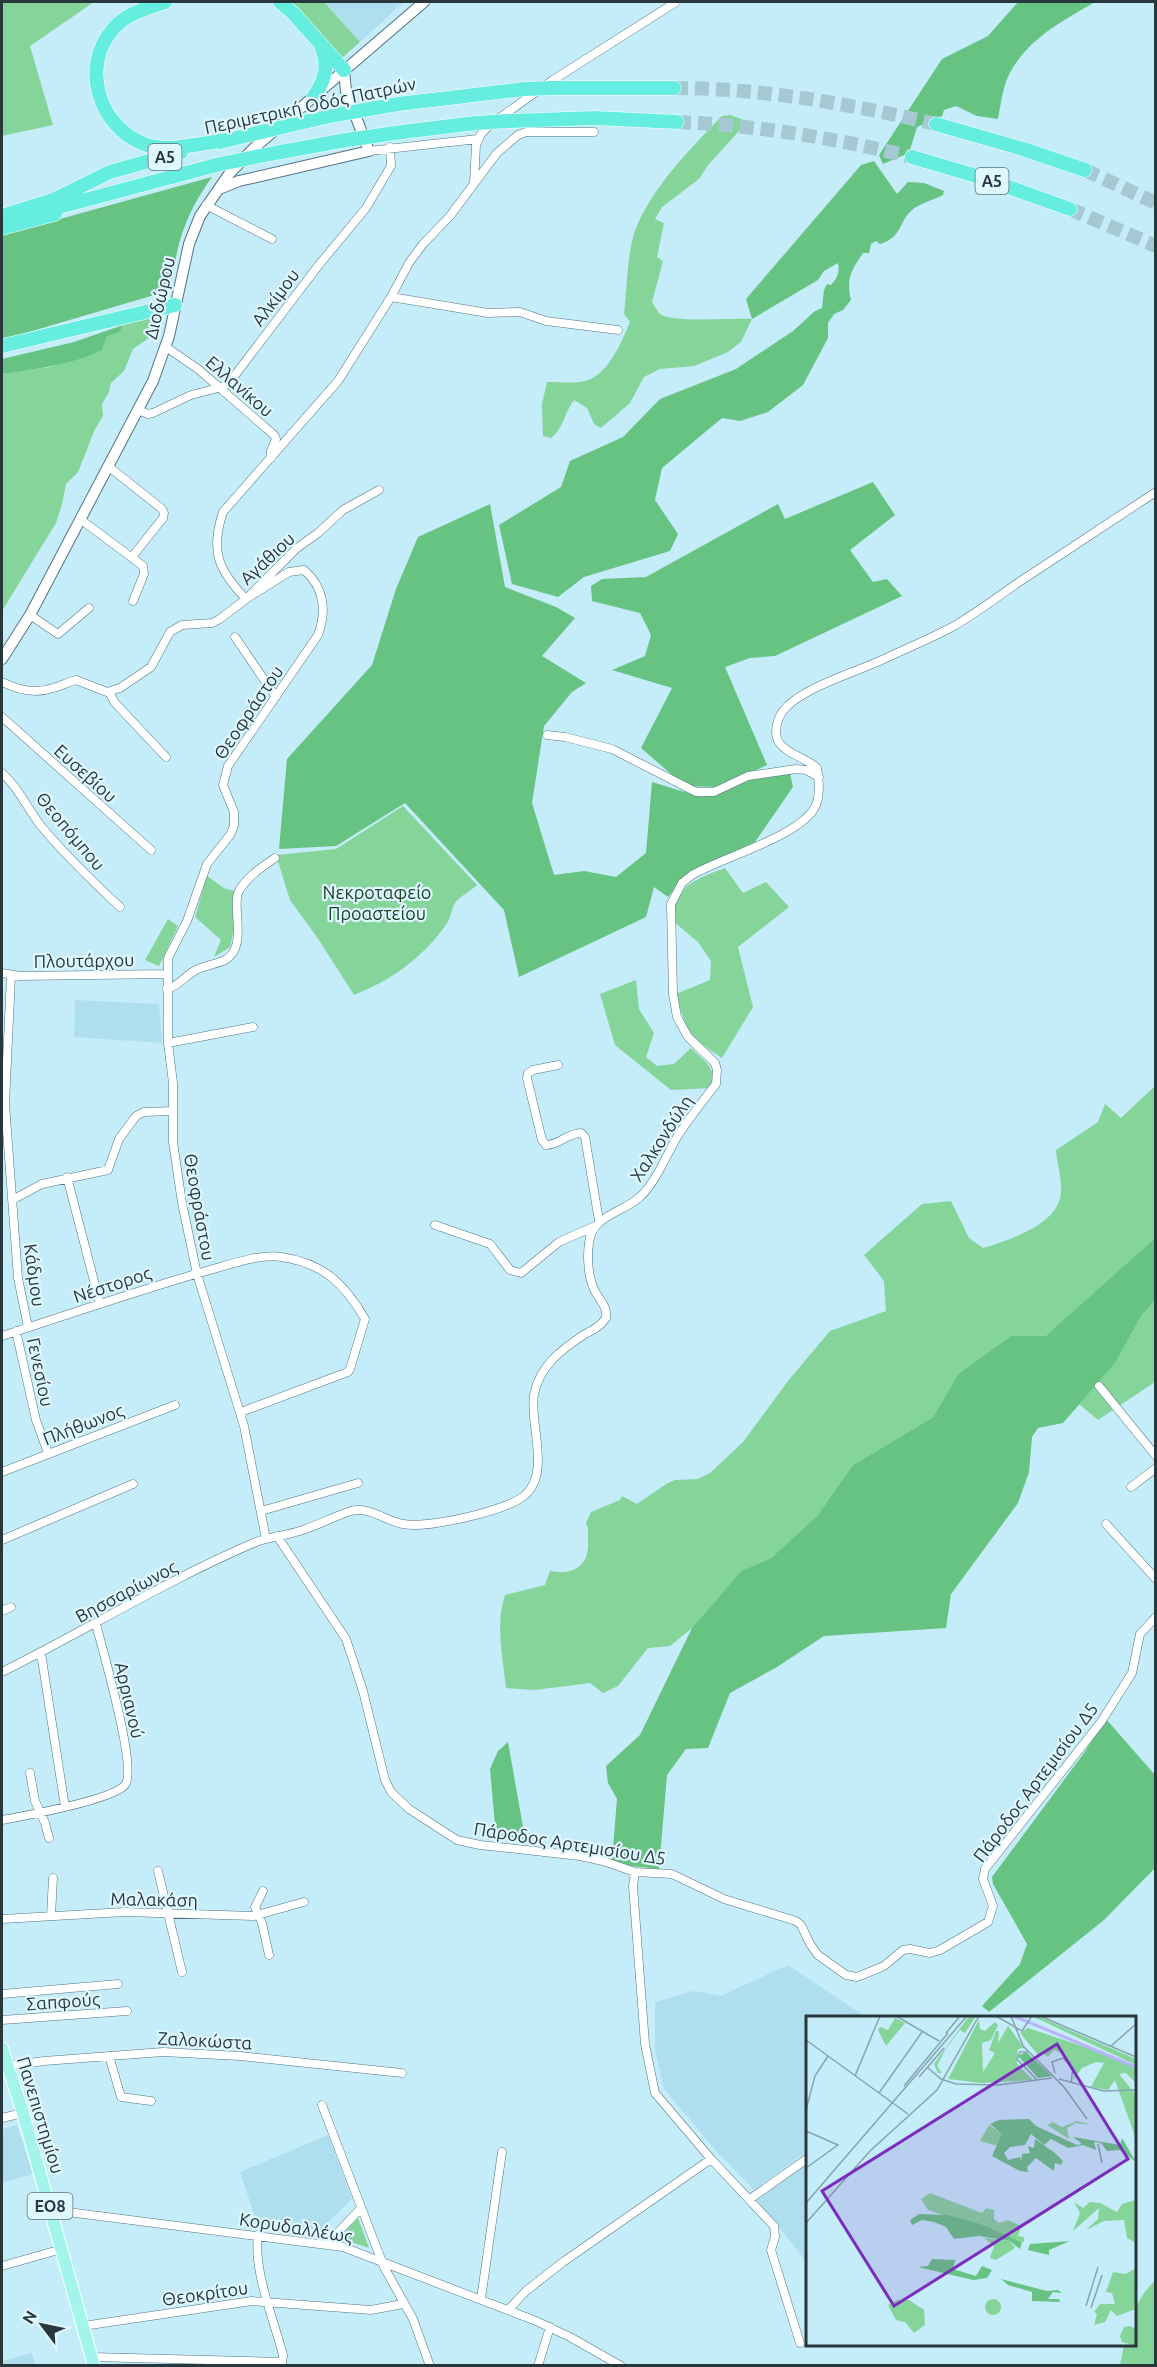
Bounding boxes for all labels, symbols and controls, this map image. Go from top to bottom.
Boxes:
street label: Περιμετρική Οδός Πατρών [202,73,418,138]
road number: Α5 [148,144,182,170]
road number: Α5 [976,168,1008,194]
street label: Διοδώρου [140,255,178,341]
street label: Αλκίμου [247,265,303,329]
street label: Ελλανίκου [202,351,278,421]
street label: Αγάθιου [236,528,298,588]
street label: Θεοφράστου [209,661,287,763]
street label: Ευσεβίου [51,740,121,806]
street label: Θεοπόμπου [33,788,109,874]
park label: Νεκροταφείο Προαστείου [323,882,431,923]
street label: Πλουτάρχου [33,949,135,971]
street label: Χαλκονδύλη [626,1091,696,1185]
street label: Θεοφράστου [181,1152,219,1262]
street label: Κάδμου [21,1242,49,1308]
street label: Νέστορος [70,1262,154,1307]
street label: Γενεσίου [24,1336,58,1408]
street label: Πλήθωνος [40,1399,127,1449]
street label: Βησσαρίωνος [72,1556,181,1627]
street label: Αρριανού [111,1660,149,1740]
street label: Πάροδος Αρτεμισίου Δ5 [969,1698,1102,1866]
street label: Πάροδος Αρτεμισίου Δ5 [472,1818,667,1869]
street label: Μαλακάση [110,1888,198,1910]
street label: Σαπφούς [25,1988,101,2015]
inset map [806,2016,1136,2346]
street label: Ζαλοκώστα [157,2028,253,2052]
street label: Πανεπιστημίου [14,2054,68,2176]
road number: ΕΟ8 [28,2193,72,2219]
street label: Κορυδαλλέως [238,2208,354,2247]
street label: Θεοκρίτου [161,2277,249,2309]
north arrow [12,2295,72,2355]
text: N [18,2307,40,2327]

